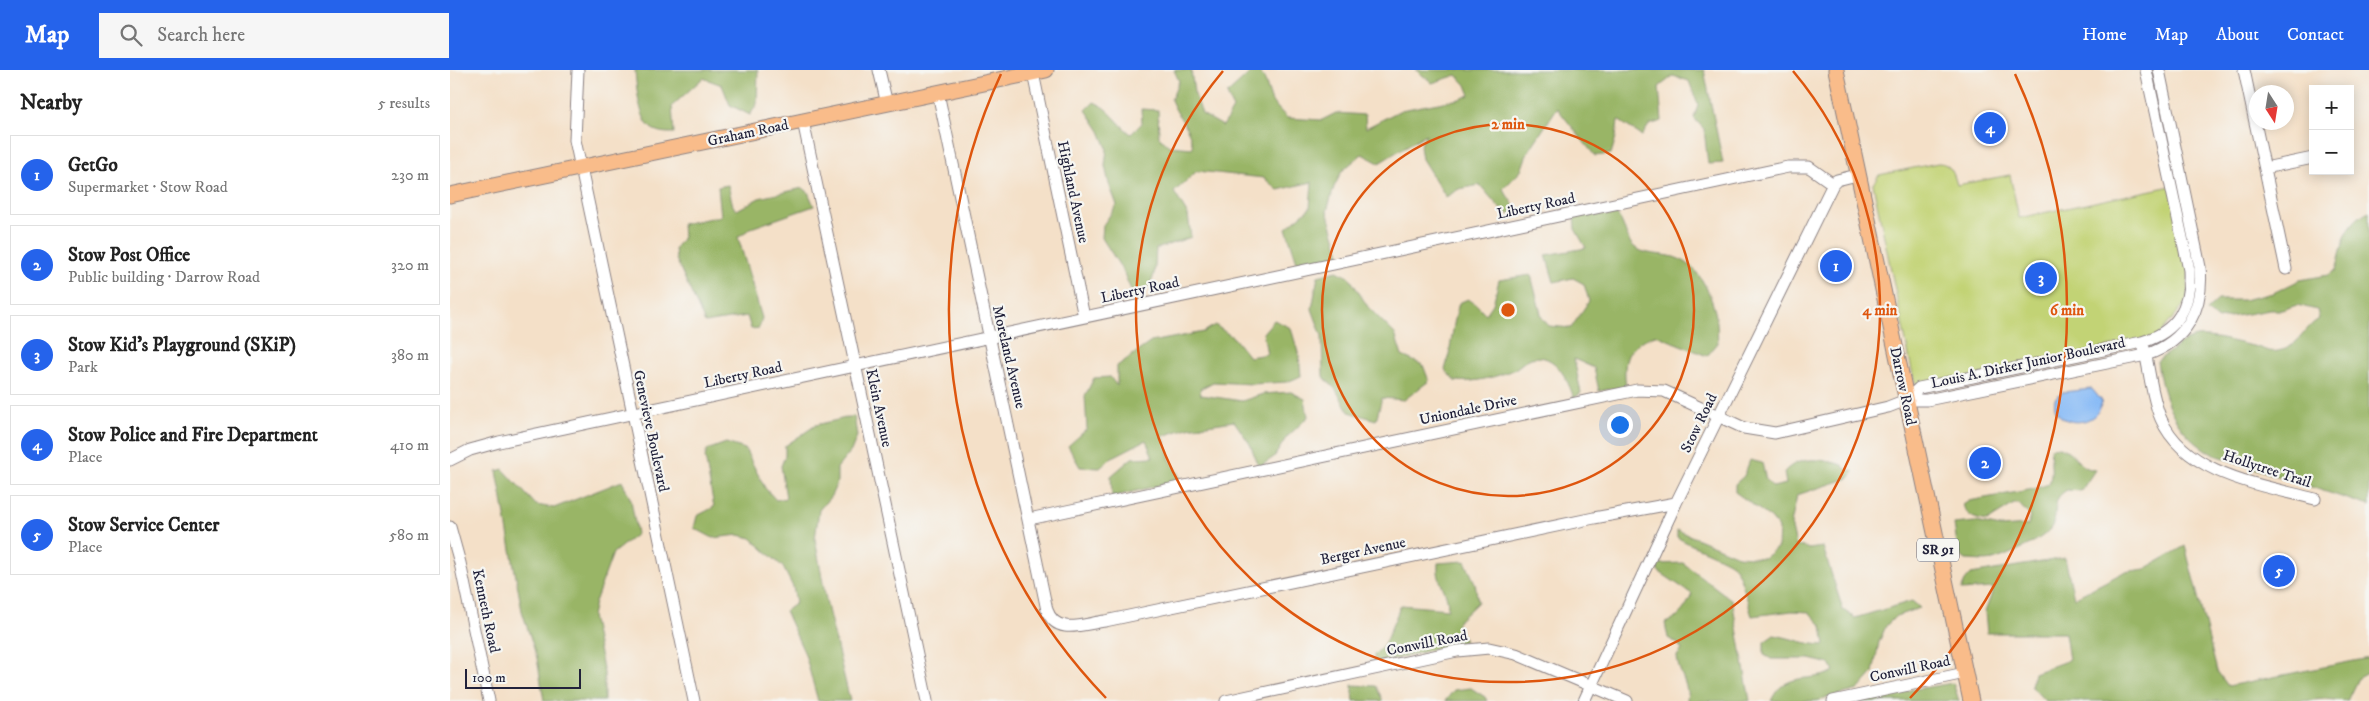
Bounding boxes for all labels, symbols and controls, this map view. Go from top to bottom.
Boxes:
search box [99,13,449,58]
text: Map [25,20,69,50]
icon: search [117,21,145,49]
text: Search here [157,24,245,47]
text: Home [2082,24,2127,46]
text: Map [2155,24,2188,46]
text: About [2216,24,2259,46]
text: Contact [2287,24,2344,46]
north arrow [2249,85,2294,130]
map controls [2309,85,2354,175]
button: + [2309,85,2354,130]
text: Nearby [20,90,82,116]
text: 5 results [378,93,430,113]
pin: 4 [1974,109,2006,147]
street label: Graham Road [706,115,791,151]
text: 2 min [1491,115,1525,134]
button: − [2309,130,2354,175]
street label: Highland Avenue [1053,139,1093,245]
text: GetGo [68,154,118,177]
text: 1 [34,165,40,185]
text: 230 m [391,165,429,185]
text: Supermarket · Stow Road [68,177,228,197]
street label: Liberty Road [1495,188,1577,224]
text: Stow Post Office [68,244,190,267]
pin: 1 [1820,247,1852,285]
text: 2 [33,255,41,275]
text: 320 m [391,255,429,275]
pin: 3 [2025,259,2057,297]
text: Public building · Darrow Road [68,267,260,287]
street label: Liberty Road [1099,272,1181,308]
centre of rings [1499,301,1517,319]
text: 4 min [1862,301,1898,320]
text: 6 min [2050,301,2084,320]
street label: Moreland Avenue [988,304,1030,410]
street label: Louis A. Dirker Junior Boulevard [1929,333,2127,393]
text: Stow Kid's Playground (SKiP) [68,334,296,357]
text: 3 [34,345,40,365]
text: 380 m [391,345,429,365]
street label: Darrow Road [1885,345,1921,428]
text: Park [68,357,98,377]
street label: Liberty Road [702,357,784,393]
street label: Klein Avenue [861,367,897,449]
street label: Genevieve Boulevard [629,368,673,494]
street label: Uniondale Drive [1418,390,1518,430]
street label: Stow Road [1676,390,1722,456]
your location [1607,412,1633,438]
text: Stow Police and Fire Department [68,424,318,447]
text: 4 [32,435,42,455]
text: 410 m [390,435,429,455]
pin: 2 [1969,444,2001,482]
street label: Hollytree Trail [2220,446,2314,492]
text: Place [68,447,102,467]
text: Stow Service Center [68,514,219,537]
text: 5 [33,525,41,545]
text: 580 m [389,525,429,545]
street label: Berger Avenue [1319,533,1407,569]
text: Place [68,537,102,557]
road number: SR 91 [1917,538,1959,562]
pin: 5 [2263,552,2295,590]
street label: Kenneth Road [468,567,504,655]
street label: Conwill Road [1385,626,1469,660]
street label: Conwill Road [1868,651,1952,687]
scale bar [465,666,581,689]
text: 100 m [472,669,506,687]

